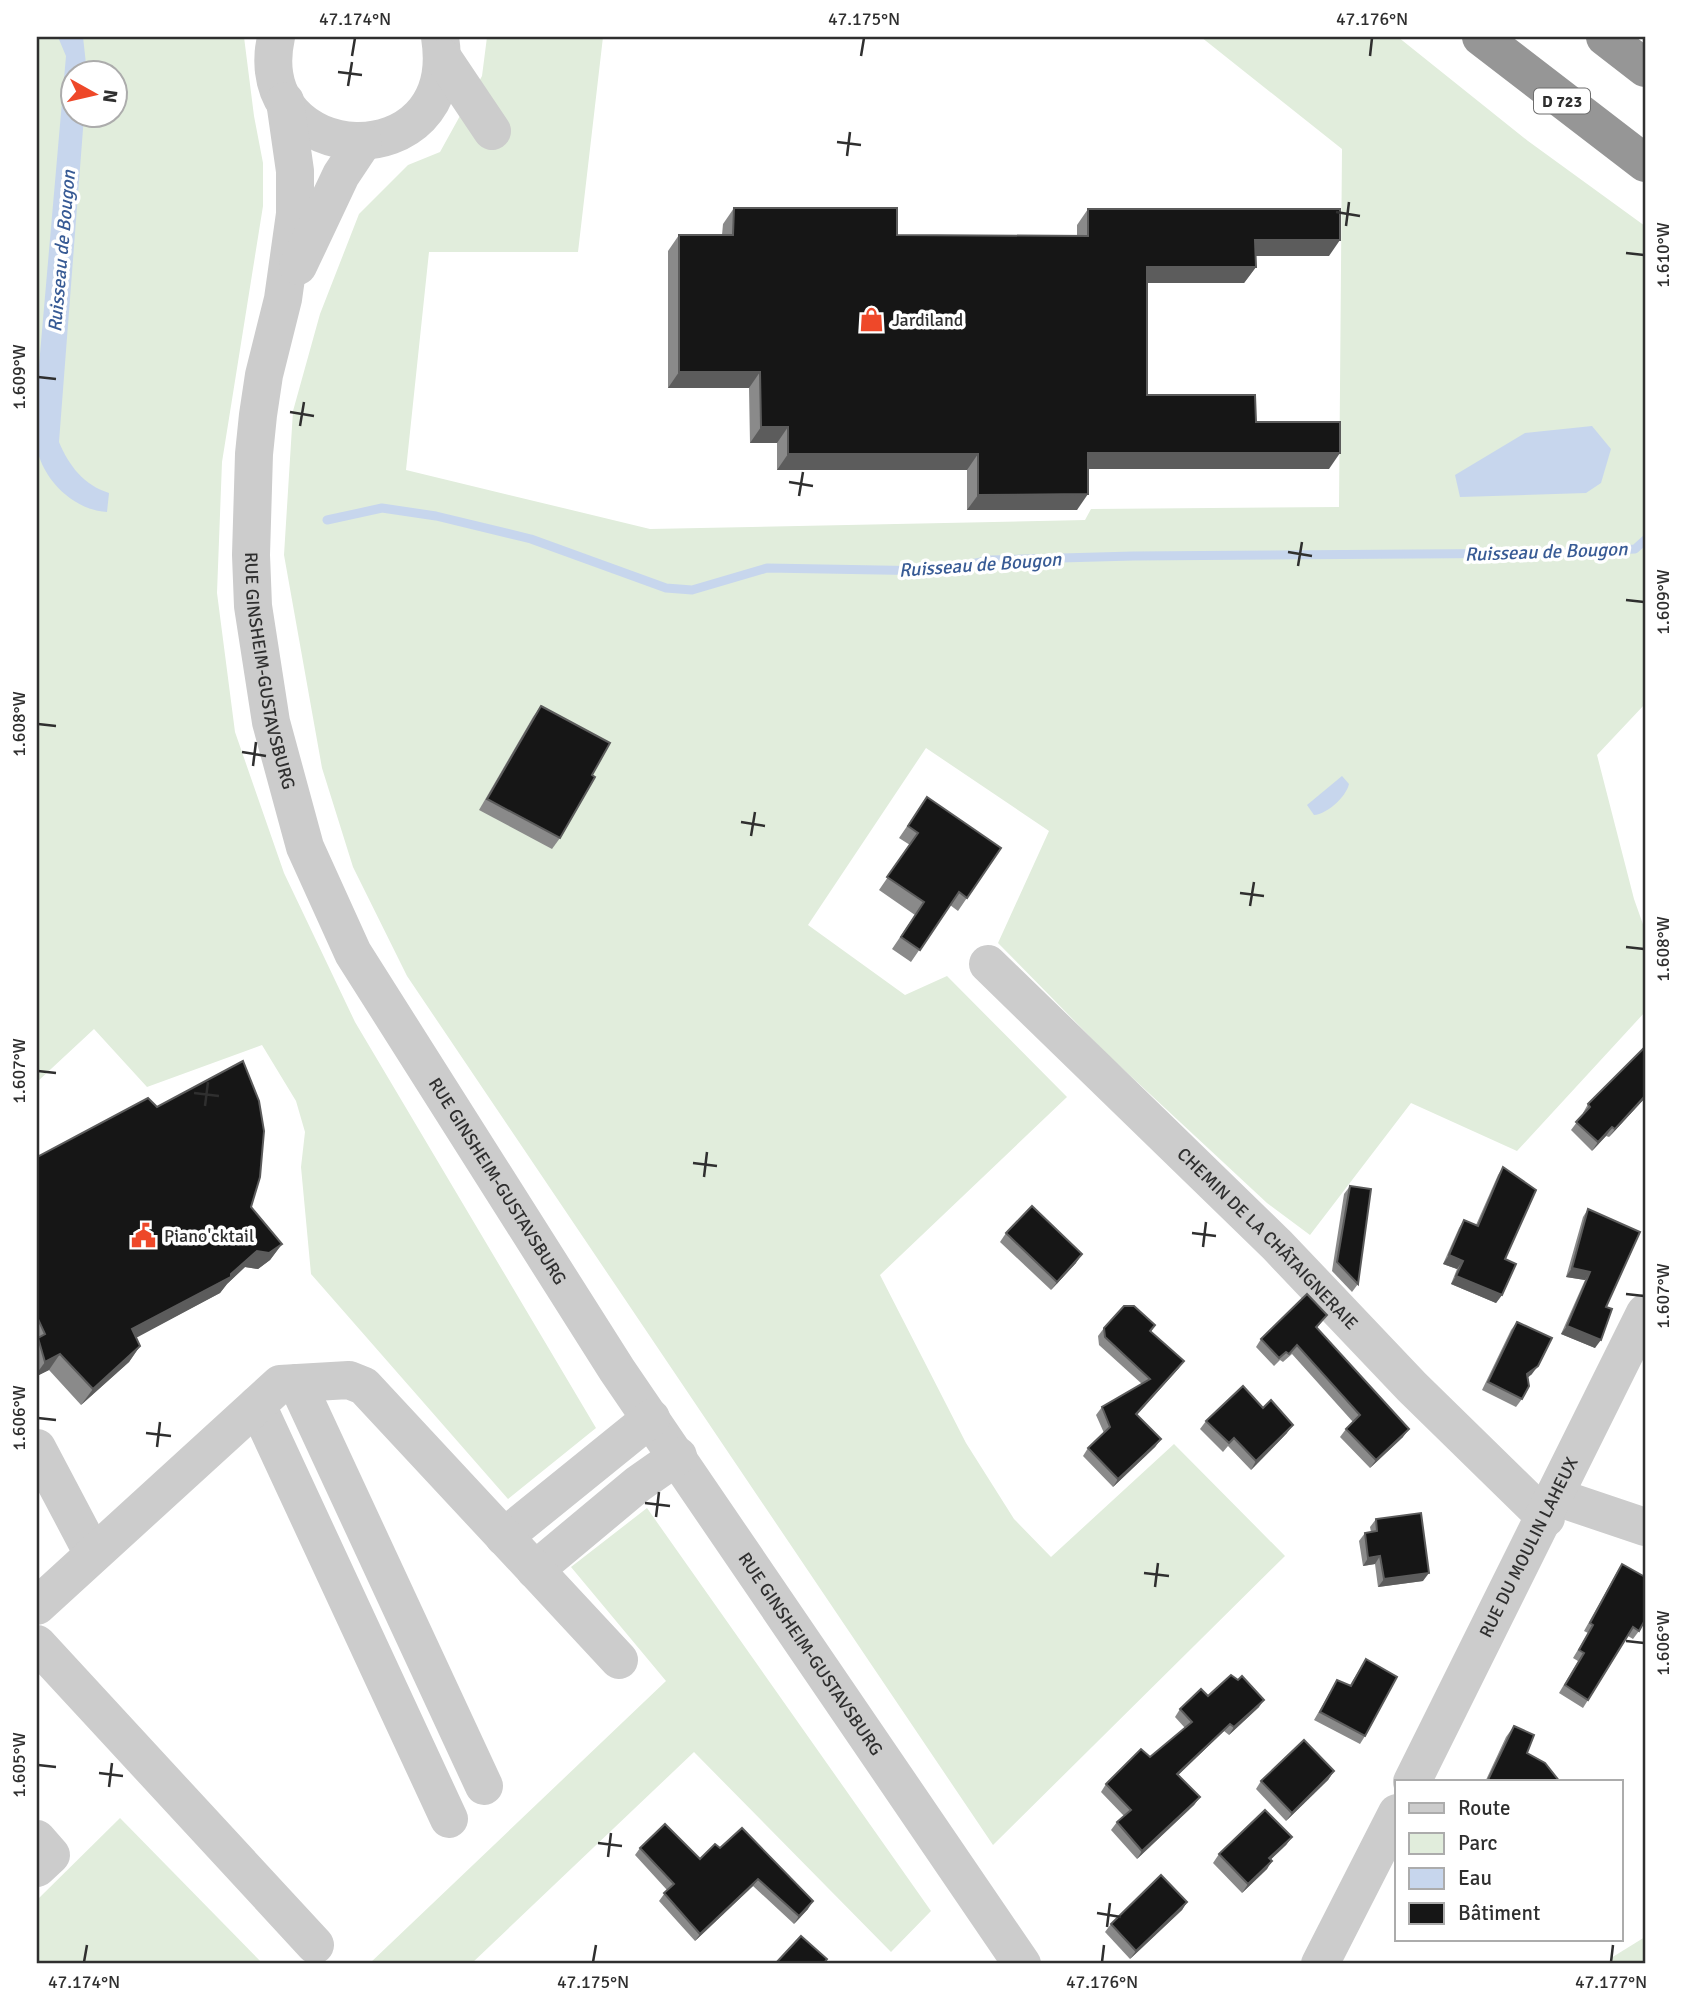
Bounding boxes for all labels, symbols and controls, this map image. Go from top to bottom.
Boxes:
text: 47.174°N [319,8,391,30]
text: 47.175°N [828,8,900,30]
text: 47.176°N [1336,8,1408,30]
north arrow [60,60,130,130]
text: N [97,88,123,104]
road number: D 723 [1534,88,1590,114]
water label: Ruisseau de Bougon [43,168,81,333]
text: 1.610°W [1652,222,1674,288]
shop icon: Jardiland [858,306,886,334]
place label: Jardiland [892,309,963,331]
text: 1.609°W [8,344,30,410]
water label: Ruisseau de Bougon [1464,537,1628,567]
water label: Ruisseau de Bougon [898,547,1063,583]
street label: RUE GINSHEIM-GUSTAVSBURG [240,552,300,792]
text: 1.609°W [1652,569,1674,635]
text: 1.608°W [8,691,30,757]
text: 1.608°W [1652,916,1674,982]
text: 1.607°W [8,1038,30,1104]
street label: RUE GINSHEIM-GUSTAVSBURG [424,1074,571,1289]
street label: CHEMIN DE LA CHÂTAIGNERAIE [1173,1143,1363,1334]
public building icon: Piano'cktail [130,1222,158,1250]
place label: Piano'cktail [164,1225,254,1247]
text: 1.607°W [1652,1263,1674,1329]
text: 1.606°W [8,1385,30,1451]
street label: RUE DU MOULIN LAHEUX [1475,1453,1583,1641]
street label: RUE GINSHEIM-GUSTAVSBURG [734,1548,887,1760]
text: 1.606°W [1652,1610,1674,1676]
text: 1.605°W [8,1732,30,1798]
legend [1395,1780,1622,1941]
text: Route [1458,1795,1510,1821]
text: Parc [1458,1830,1497,1856]
text: Eau [1458,1865,1492,1891]
text: Bâtiment [1458,1900,1540,1926]
text: 47.174°N [48,1971,120,1993]
text: 47.175°N [557,1971,629,1993]
text: 47.176°N [1066,1971,1138,1993]
text: 47.177°N [1575,1971,1647,1993]

